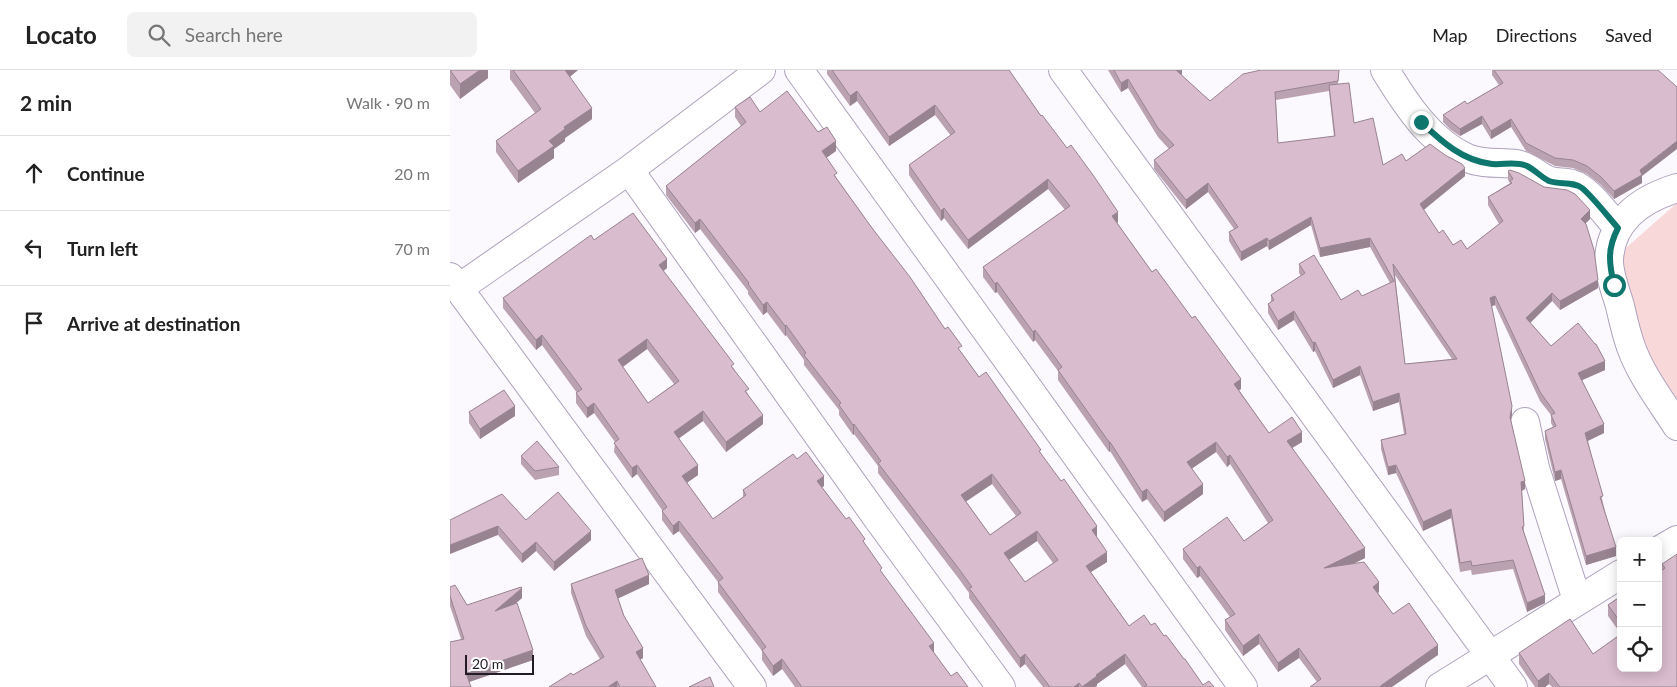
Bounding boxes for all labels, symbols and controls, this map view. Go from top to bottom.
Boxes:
search box [127,12,477,57]
text: Locato [25,20,97,49]
icon: search [145,21,173,49]
text: Search here [185,23,283,46]
text: Map [1432,24,1468,46]
text: Directions [1496,24,1577,46]
text: Saved [1605,24,1652,46]
text: 2 min [20,90,72,115]
text: Walk · 90 m [346,93,430,112]
route end [1410,111,1433,134]
icon: ahead [20,159,48,187]
text: Continue [67,162,145,185]
text: 20 m [394,164,430,183]
icon: left [20,234,48,262]
text: Turn left [67,237,138,260]
text: 70 m [394,239,430,258]
route start [1603,274,1626,297]
icon: arrive [20,309,48,337]
text: Arrive at destination [67,312,240,335]
map controls [1617,537,1662,672]
button: + [1617,537,1662,582]
button: − [1617,582,1662,627]
button: locate [1617,627,1662,672]
scale bar [465,652,534,675]
text: 20 m [472,655,503,672]

